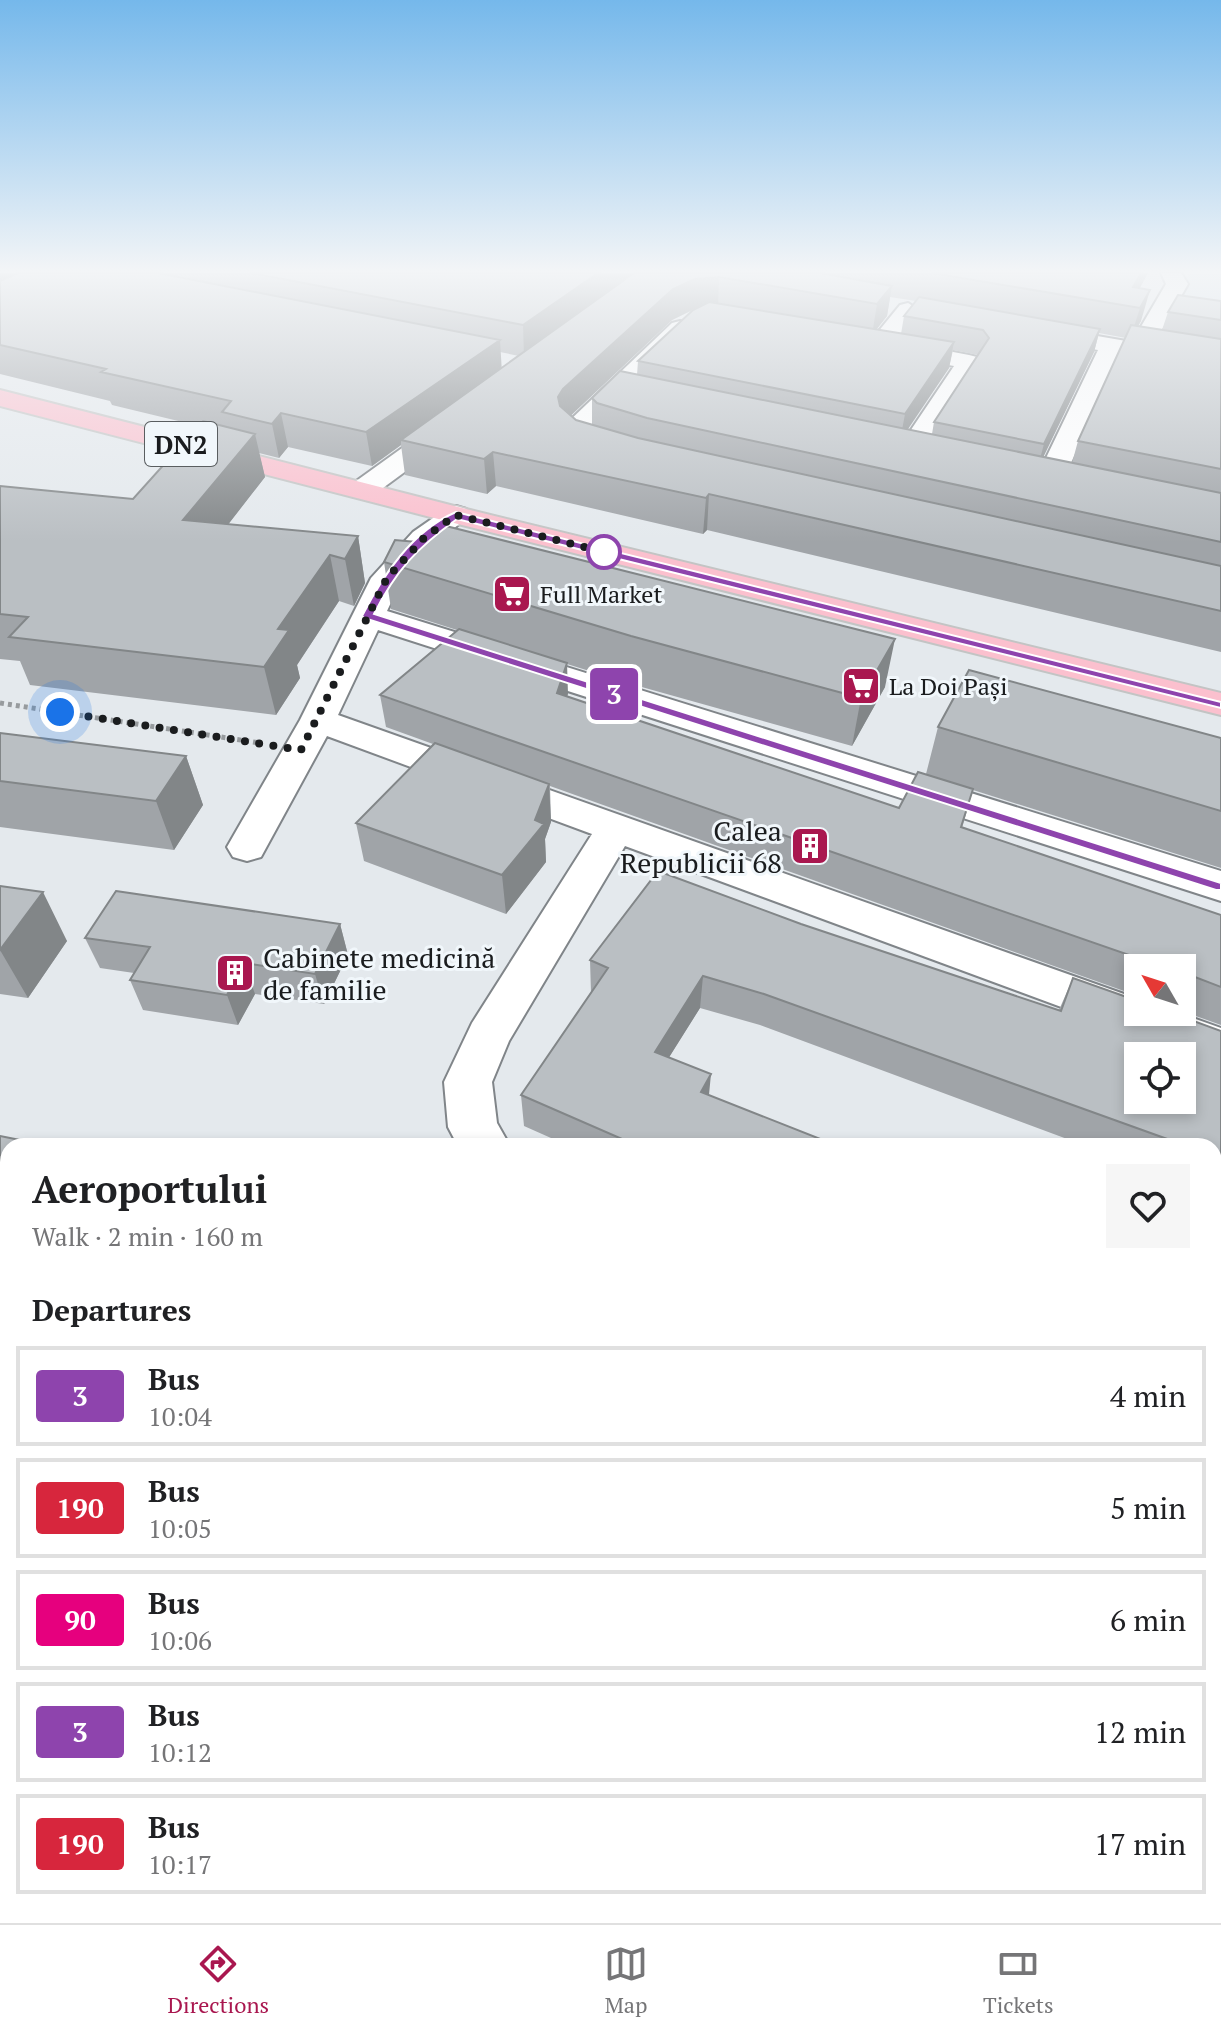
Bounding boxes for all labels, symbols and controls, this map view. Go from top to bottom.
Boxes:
road number: DN2 [145,422,217,466]
unlabelled marker [587,535,621,569]
supermarket icon: Full Market [491,573,533,615]
place label: Full Market [540,578,662,610]
supermarket icon: La Doi Pași [840,665,882,707]
line badge: 3 [588,668,640,720]
place label: La Doi Pași [889,670,1007,702]
text: 3 [606,675,622,712]
your location [40,692,80,732]
place label: Calea Republicii 68 [620,812,782,881]
building icon: Calea Republicii 68 [789,825,831,867]
place label: Cabinete medicină de familie [263,939,495,1008]
building icon: Cabinete medicină de familie [214,952,256,994]
north arrow [1124,954,1196,1026]
map controls [1124,954,1196,1114]
button: locate [1124,1042,1196,1114]
text: Aeroportului [32,1164,267,1214]
button: heart [1106,1164,1190,1248]
text: Walk · 2 min · 160 m [32,1219,263,1253]
text: Departures [32,1290,191,1330]
text: Bus [148,1359,200,1399]
text: 4 min [1110,1376,1186,1416]
text: 3 [72,1377,88,1414]
text: 10:04 [148,1399,212,1433]
text: Bus [148,1471,200,1511]
text: 5 min [1110,1488,1186,1528]
text: 190 [56,1489,104,1526]
text: 10:05 [148,1511,212,1545]
text: Bus [148,1583,200,1623]
text: 6 min [1110,1600,1186,1640]
text: 90 [64,1601,96,1638]
text: 10:06 [148,1623,212,1657]
text: Bus [148,1695,200,1735]
text: 12 min [1094,1712,1186,1752]
text: 3 [72,1713,88,1750]
text: 10:12 [148,1735,212,1769]
text: Bus [148,1807,200,1847]
text: 17 min [1094,1824,1186,1864]
text: 190 [56,1825,104,1862]
text: 10:17 [148,1847,212,1881]
tab: Directions [168,1942,269,2019]
tab: Map [604,1942,648,2019]
tab: Tickets [983,1942,1053,2019]

